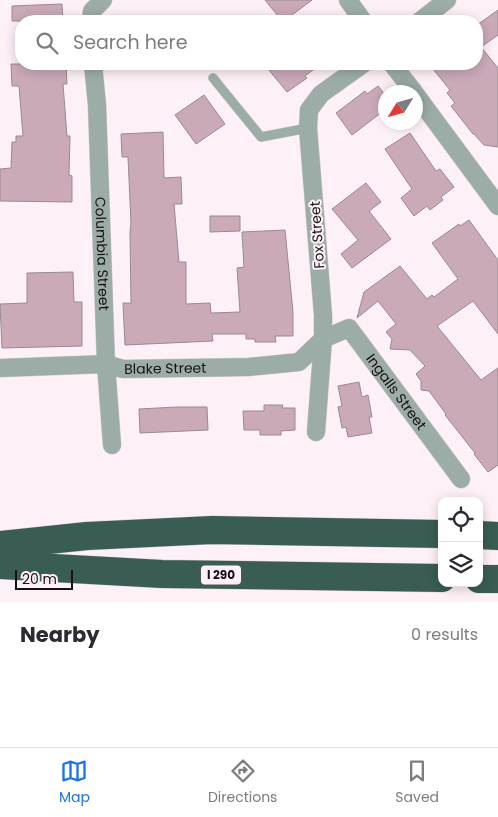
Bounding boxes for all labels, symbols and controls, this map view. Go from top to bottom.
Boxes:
search box [15,15,483,70]
icon: search [33,29,61,57]
text: Search here [73,29,187,56]
north arrow [378,85,423,130]
street label: Columbia Street [90,196,114,311]
street label: Fox Street [305,201,329,269]
street label: Ingalls Street [361,350,431,434]
street label: Blake Street [124,358,206,379]
map controls [438,497,483,587]
button: locate [438,497,483,542]
button: layers [438,542,483,587]
road number: I 290 [201,566,241,584]
scale bar [15,567,72,590]
text: 20 m [22,569,57,589]
text: Nearby [20,620,100,649]
text: 0 results [411,623,478,646]
tab: Map [59,757,90,808]
tab: Directions [208,757,277,808]
tab: Saved [395,757,439,808]

